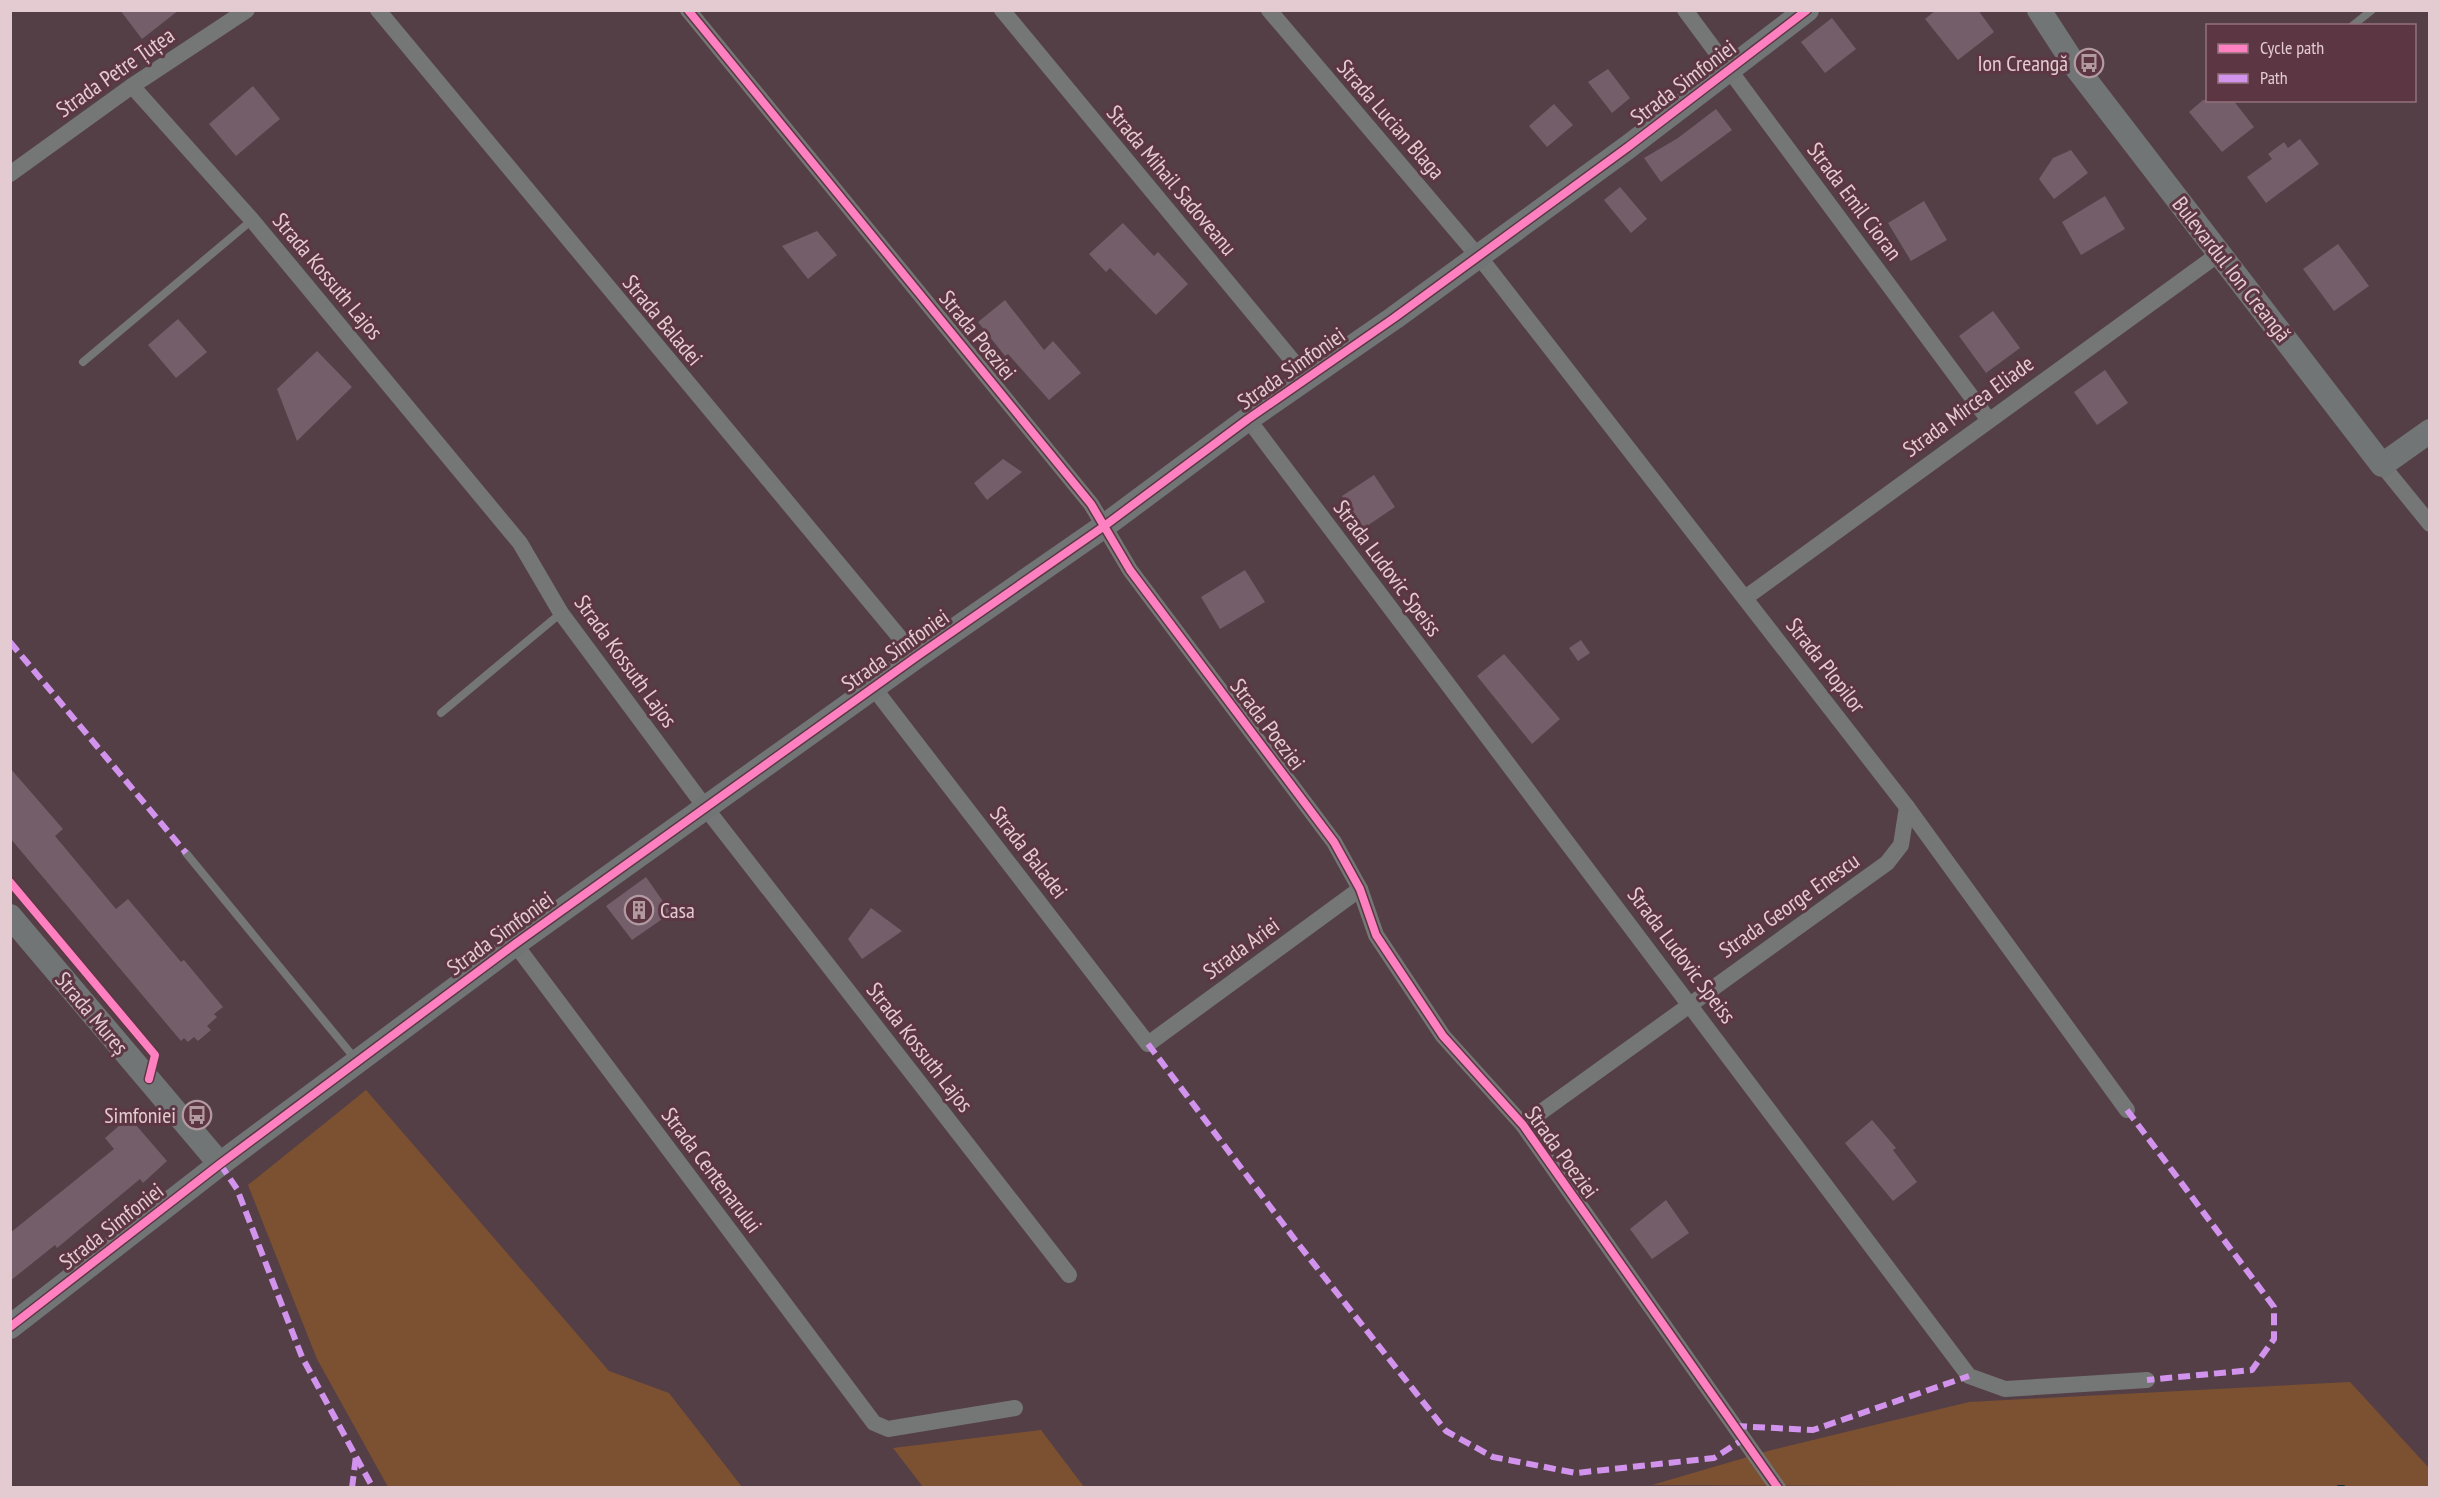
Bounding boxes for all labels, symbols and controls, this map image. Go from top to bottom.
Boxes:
street label: Strada Petre Țuțea [50,21,180,123]
legend [2206,24,2416,102]
street label: Strada Simfoniei [1625,33,1741,131]
text: Cycle path [2260,36,2324,59]
bus stop icon: Ion Creangă [2073,47,2105,79]
place label: Ion Creangă [1977,49,2068,77]
street label: Strada Lucian Blaga [1331,53,1451,185]
text: Path [2260,66,2288,89]
street label: Strada Mihail Sadoveanu [1101,99,1243,261]
street label: Strada Emil Cioran [1802,136,1908,266]
street label: Bulevardul Ion Creangă [2167,191,2297,347]
street label: Strada Kossuth Lajos [267,207,389,345]
street label: Strada Baladei [617,269,709,371]
street label: Strada Poeziei [933,284,1023,386]
street label: Strada Simfoniei [1232,321,1350,415]
street label: Strada Mircea Eliade [1897,349,2039,463]
street label: Strada Ludovic Speiss [1328,494,1448,642]
street label: Strada Kossuth Lajos [569,589,683,733]
street label: Strada Simfoniei [836,603,954,697]
street label: Strada Plopilor [1780,612,1872,718]
street label: Strada Poeziei [1224,673,1312,775]
street label: Strada Baladei [984,800,1074,904]
street label: Strada George Enescu [1713,846,1865,964]
street label: Strada Ludovic Speiss [1622,881,1742,1029]
street label: Strada Simfoniei [441,885,559,981]
building icon: Casa [623,894,655,926]
place label: Casa [660,896,695,924]
street label: Strada Ariei [1197,911,1285,985]
street label: Strada Mureș [49,966,135,1060]
street label: Strada Kossuth Lajos [861,977,979,1117]
bus stop icon: Simfoniei [181,1099,213,1131]
street label: Strada Poeziei [1519,1100,1605,1204]
place label: Simfoniei [104,1101,176,1129]
street label: Strada Centenarului [656,1102,768,1238]
street label: Strada Simfoniei [53,1176,169,1276]

